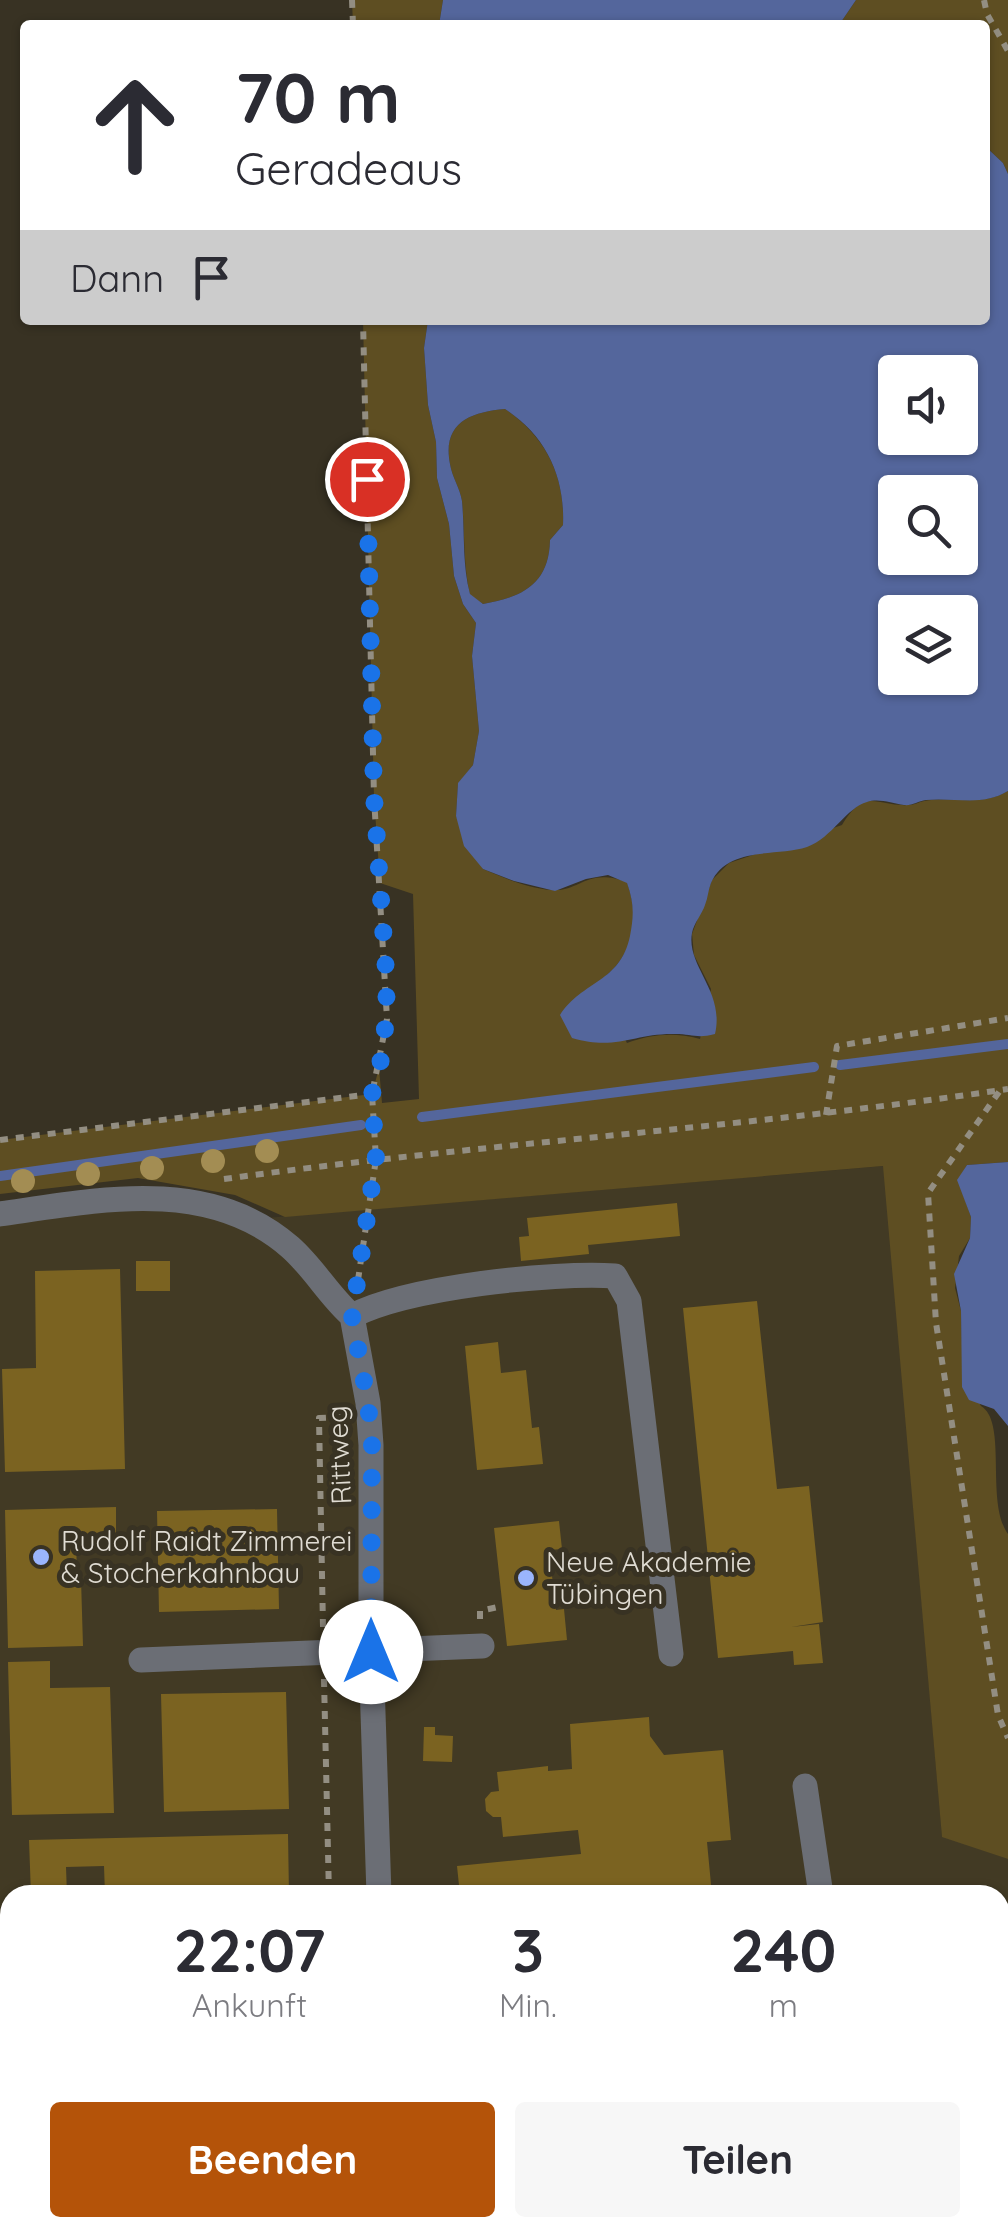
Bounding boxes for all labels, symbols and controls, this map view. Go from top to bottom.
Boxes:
text: 70 m [235,53,401,141]
icon: ahead [70,60,200,190]
text: Geradeaus [235,140,462,196]
icon: arrive [184,250,239,305]
text: Dann [70,254,164,302]
map controls [878,355,978,695]
button: sound [878,355,978,455]
pin [325,437,410,522]
icon: arrive [340,452,395,507]
button: search [878,475,978,575]
button: layers [878,595,978,695]
street label: Rittweg [318,1405,359,1505]
place label: Rudolf Raidt Zimmerei & Stocherkahnbau [61,1523,352,1590]
place label: Neue Akademie Tübingen [546,1544,752,1611]
marker: Rudolf Raidt Zimmerei & Stocherkahnbau [30,1546,52,1568]
marker: Neue Akademie Tübingen [515,1567,537,1589]
position arrow [319,1600,423,1704]
text: 22:07 [174,1912,326,1987]
text: 3 [512,1912,544,1987]
text: 240 [730,1912,836,1987]
text: Ankunft [192,1985,307,2025]
text: Min. [499,1985,557,2025]
text: m [769,1985,798,2025]
button: Beenden [50,2102,495,2217]
button: Teilen [515,2102,960,2217]

